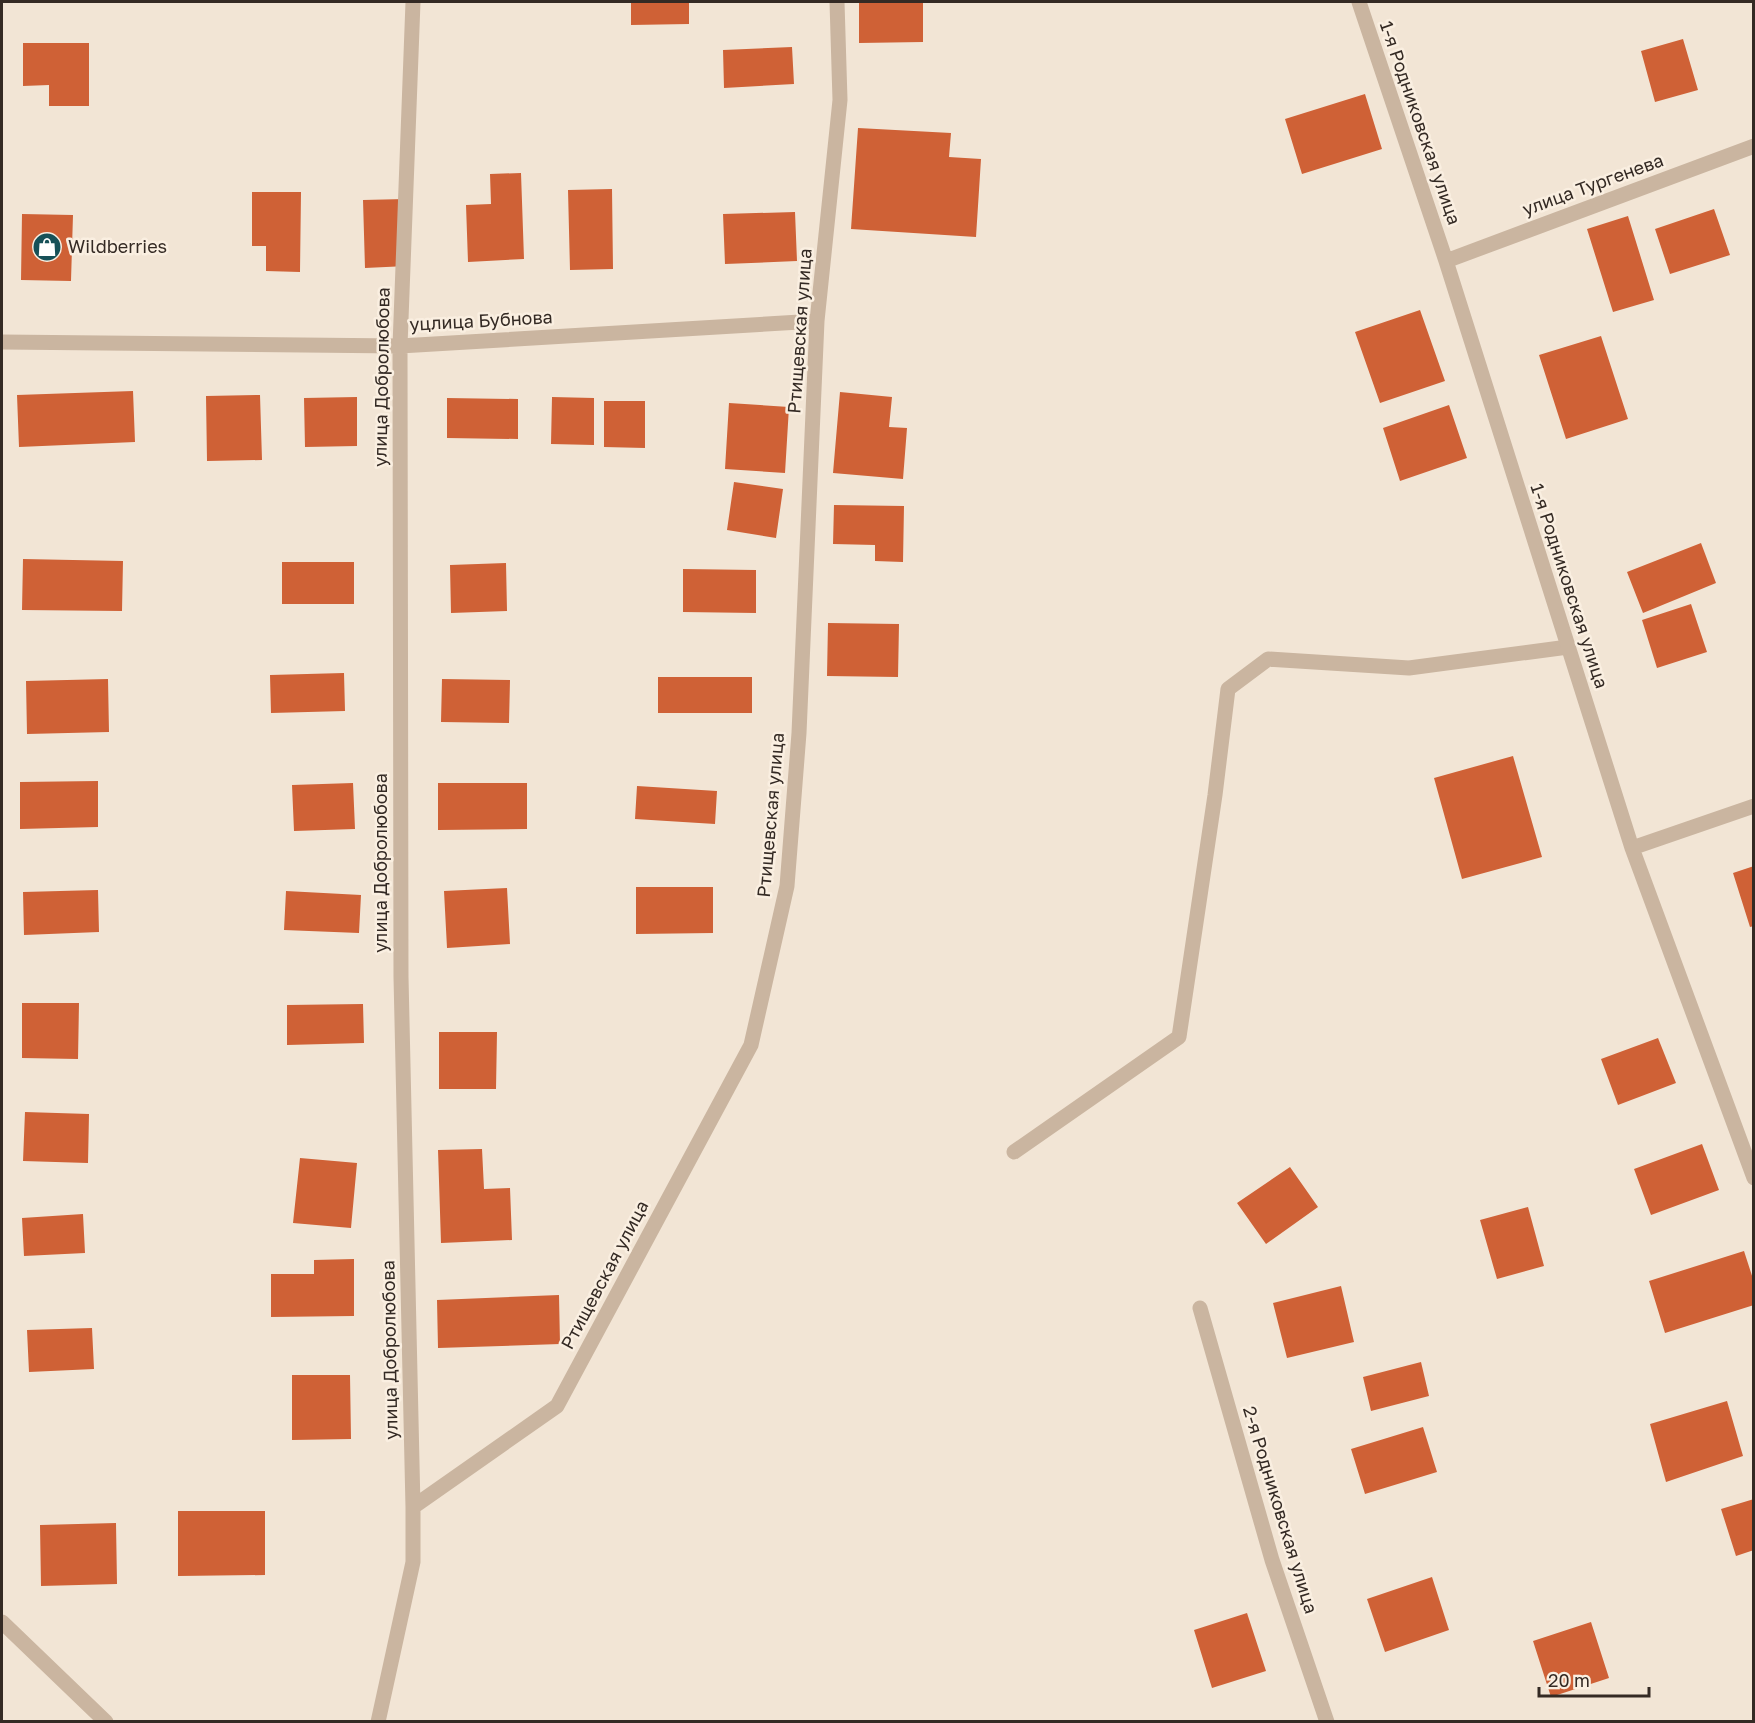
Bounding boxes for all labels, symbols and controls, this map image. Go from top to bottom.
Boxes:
street label: 1-я Родниковская улица [1376,18,1466,227]
street label: улица Тургенева [1519,148,1666,220]
shop icon: Wildberries [31,231,63,263]
place label: Wildberries [68,235,167,257]
street label: Ртищевская улица [782,248,816,414]
street label: улица Добролюбова [368,287,394,467]
street label: уцлица Бубнова [409,305,553,335]
street label: 1-я Родниковская улица [1526,481,1613,691]
street label: Ртищевская улица [752,732,788,898]
street label: улица Добролюбова [369,773,391,953]
street label: Ртищевская улица [556,1196,653,1353]
street label: улица Добролюбова [376,1260,402,1440]
street label: 2-я Родниковская улица [1239,1403,1323,1616]
scale bar [1539,1660,1648,1698]
text: 20 m [1548,1669,1590,1691]

